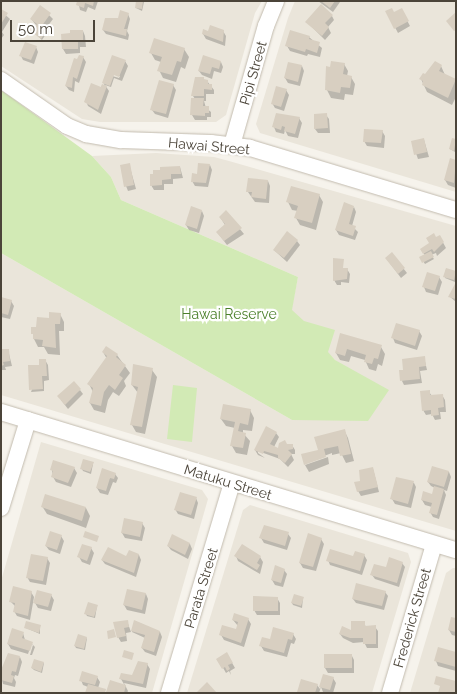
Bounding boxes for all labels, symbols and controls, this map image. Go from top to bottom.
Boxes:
scale bar [12,10,98,42]
text: 50 m [18,20,53,38]
street label: Pipi Street [236,39,270,107]
street label: Hawai Street [167,134,251,158]
park label: Hawai Reserve [181,306,277,322]
street label: Matuku Street [182,461,274,503]
street label: Parata Street [181,546,221,630]
street label: Frederick Street [390,566,434,670]

